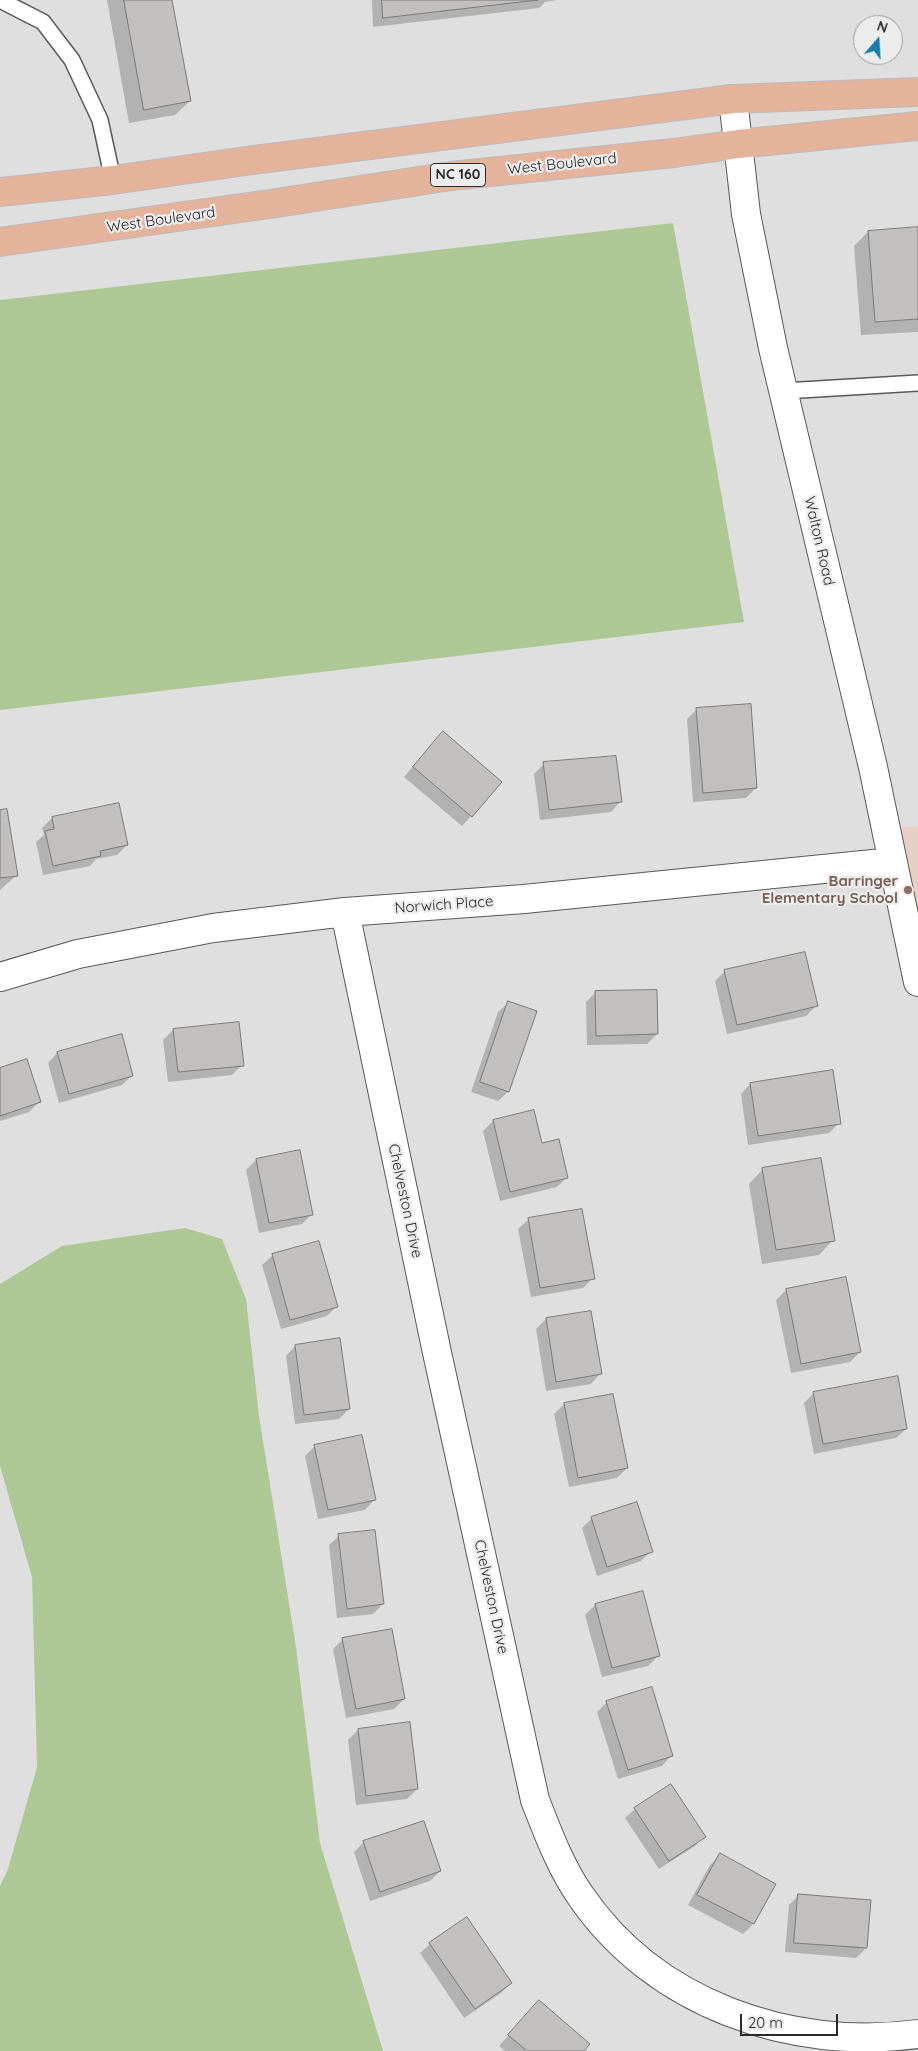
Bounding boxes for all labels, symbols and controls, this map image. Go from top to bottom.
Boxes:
north arrow [853,15,903,65]
text: N [875,17,890,37]
street label: West Boulevard [507,149,617,179]
road number: NC 160 [430,164,486,186]
street label: West Boulevard [106,203,216,237]
street label: Walton Road [800,495,838,587]
place label: Barringer Elementary School [762,872,898,907]
marker: Barringer Elementary School [902,884,914,896]
street label: Norwich Place [394,893,494,917]
street label: Chelveston Drive [384,1142,426,1260]
street label: Chelveston Drive [470,1538,512,1656]
scale bar [743,2004,840,2036]
text: 20 m [748,2013,783,2032]

